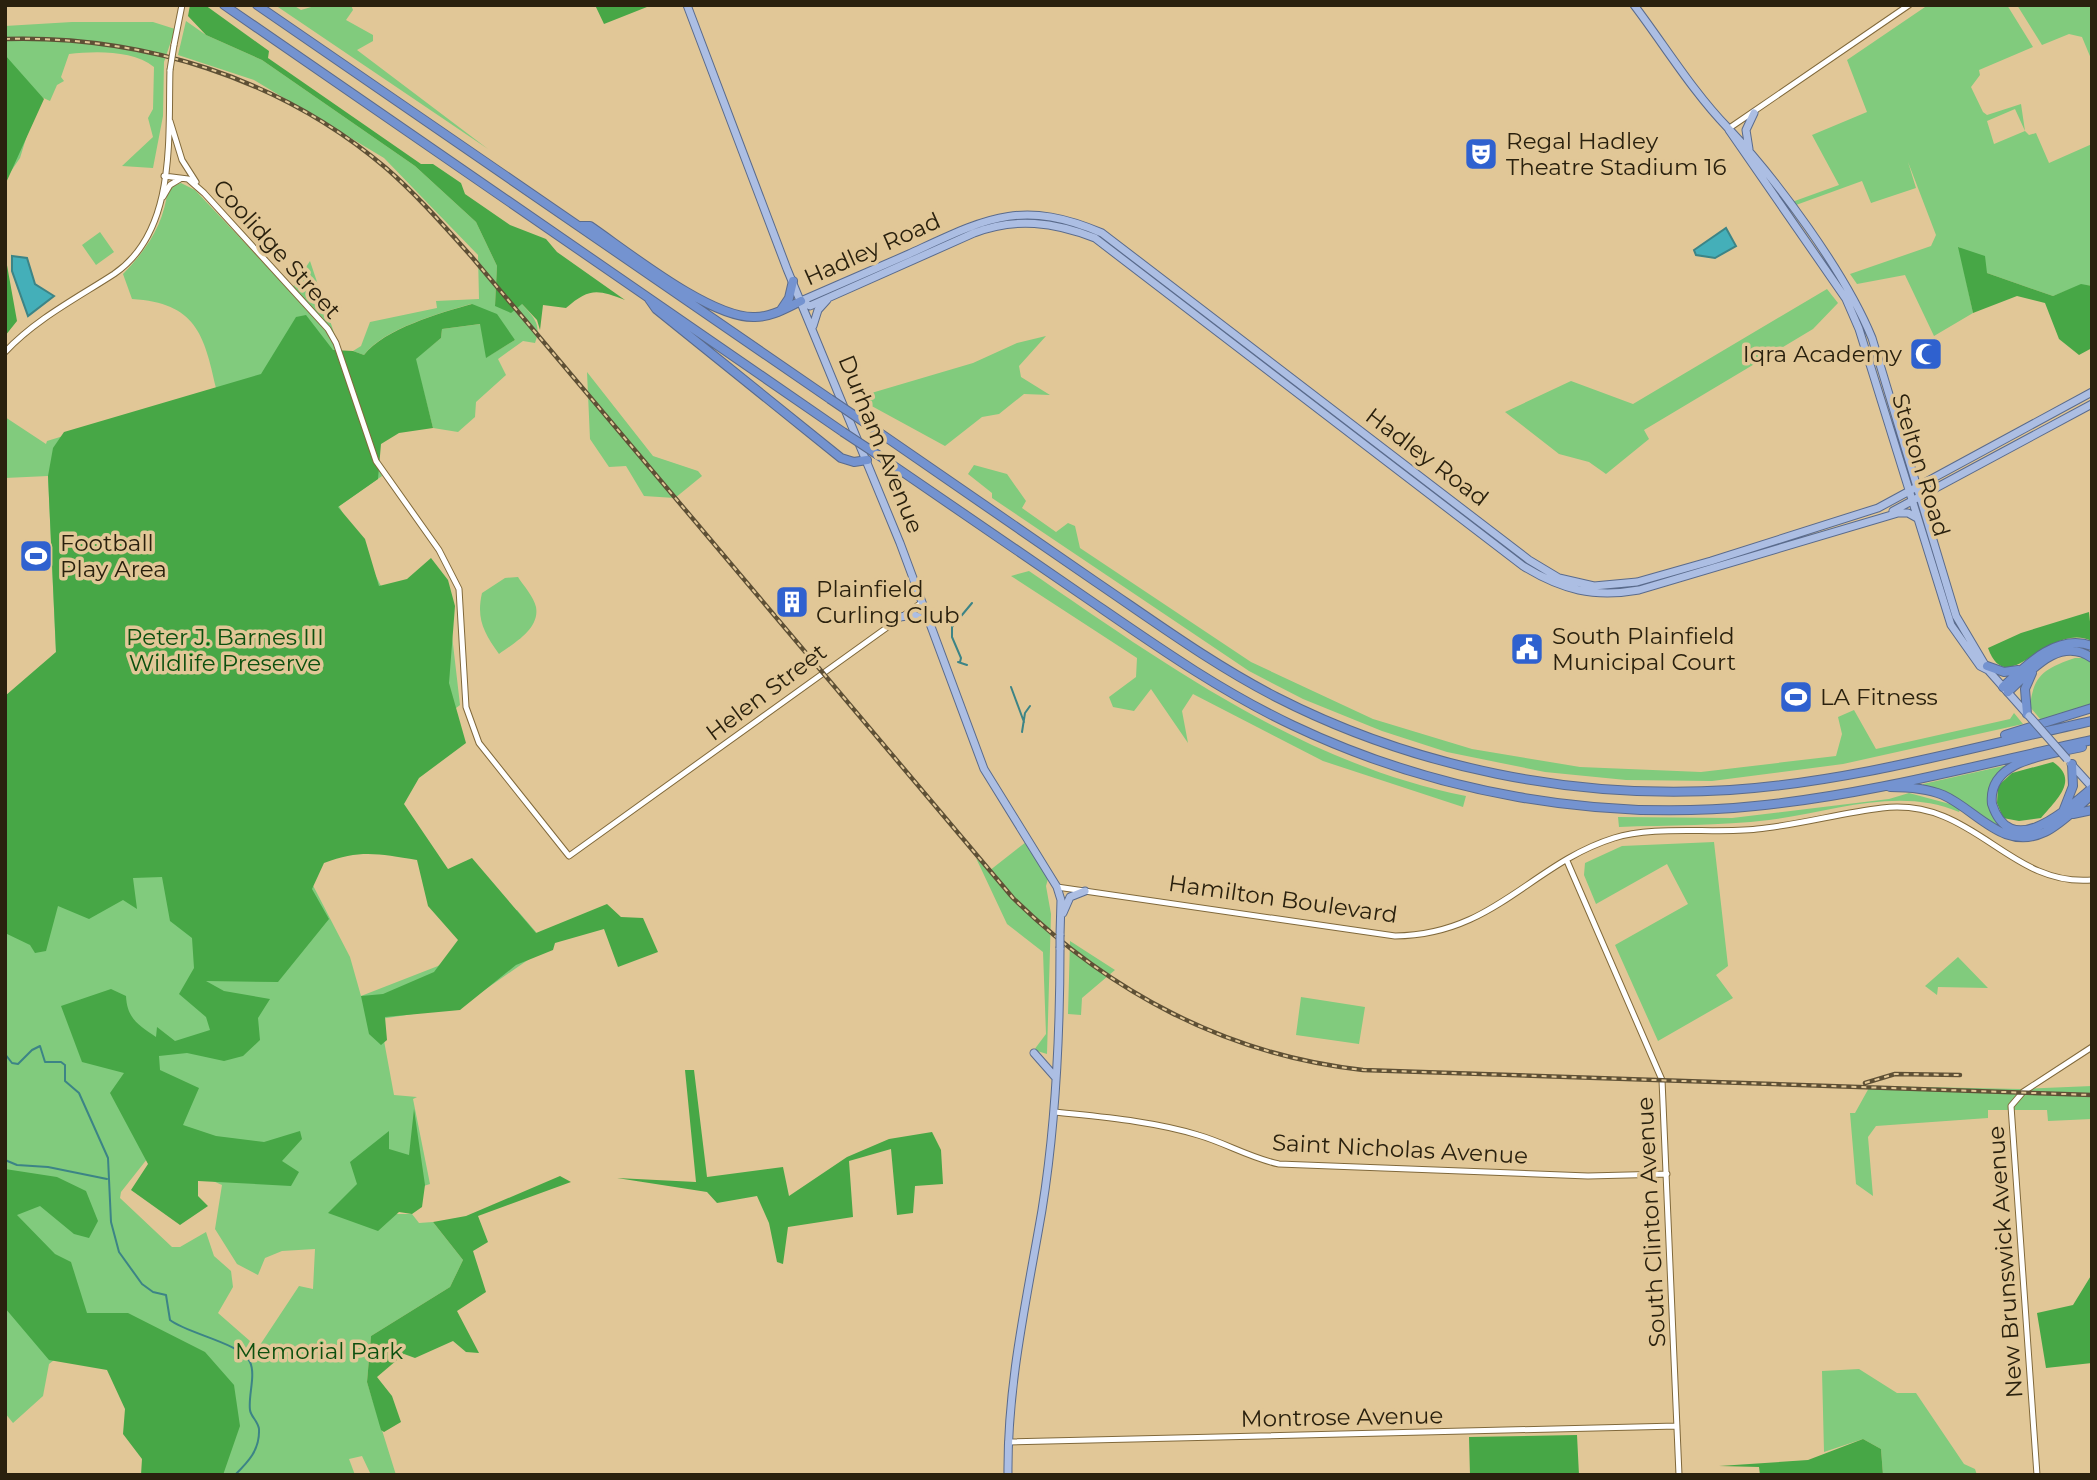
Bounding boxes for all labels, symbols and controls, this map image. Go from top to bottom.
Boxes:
place label: Regal Hadley Theatre Stadium 16 [1506,127,1727,181]
theatre icon: Regal Hadley Theatre Stadium 16 [1462,135,1500,173]
street label: Coolidge Street [207,174,347,324]
street label: Hadley Road [799,206,945,292]
mosque icon: Iqra Academy [1907,335,1945,373]
place label: Iqra Academy [1743,340,1903,368]
street label: Durham Avenue [832,351,930,537]
street label: Stelton Road [1886,390,1956,540]
street label: Hadley Road [1360,402,1494,512]
place label: Football Play Area [60,529,167,583]
sports icon: Football Play Area [17,537,55,575]
place label: Plainfield Curling Club [816,575,960,629]
building icon: Plainfield Curling Club [773,583,811,621]
place label: South Plainfield Municipal Court [1552,622,1736,676]
park label: Peter J. Barnes III Wildlife Preserve [126,623,324,677]
public building icon: South Plainfield Municipal Court [1508,630,1546,668]
street label: Helen Street [700,638,832,746]
sports icon: LA Fitness [1777,678,1815,716]
place label: LA Fitness [1820,683,1938,711]
street label: Hamilton Boulevard [1167,869,1399,929]
street label: South Clinton Avenue [1630,1096,1672,1348]
street label: New Brunswick Avenue [1982,1125,2028,1399]
street label: Saint Nicholas Avenue [1271,1128,1529,1170]
park label: Memorial Park [235,1337,403,1365]
street label: Montrose Avenue [1240,1401,1444,1433]

